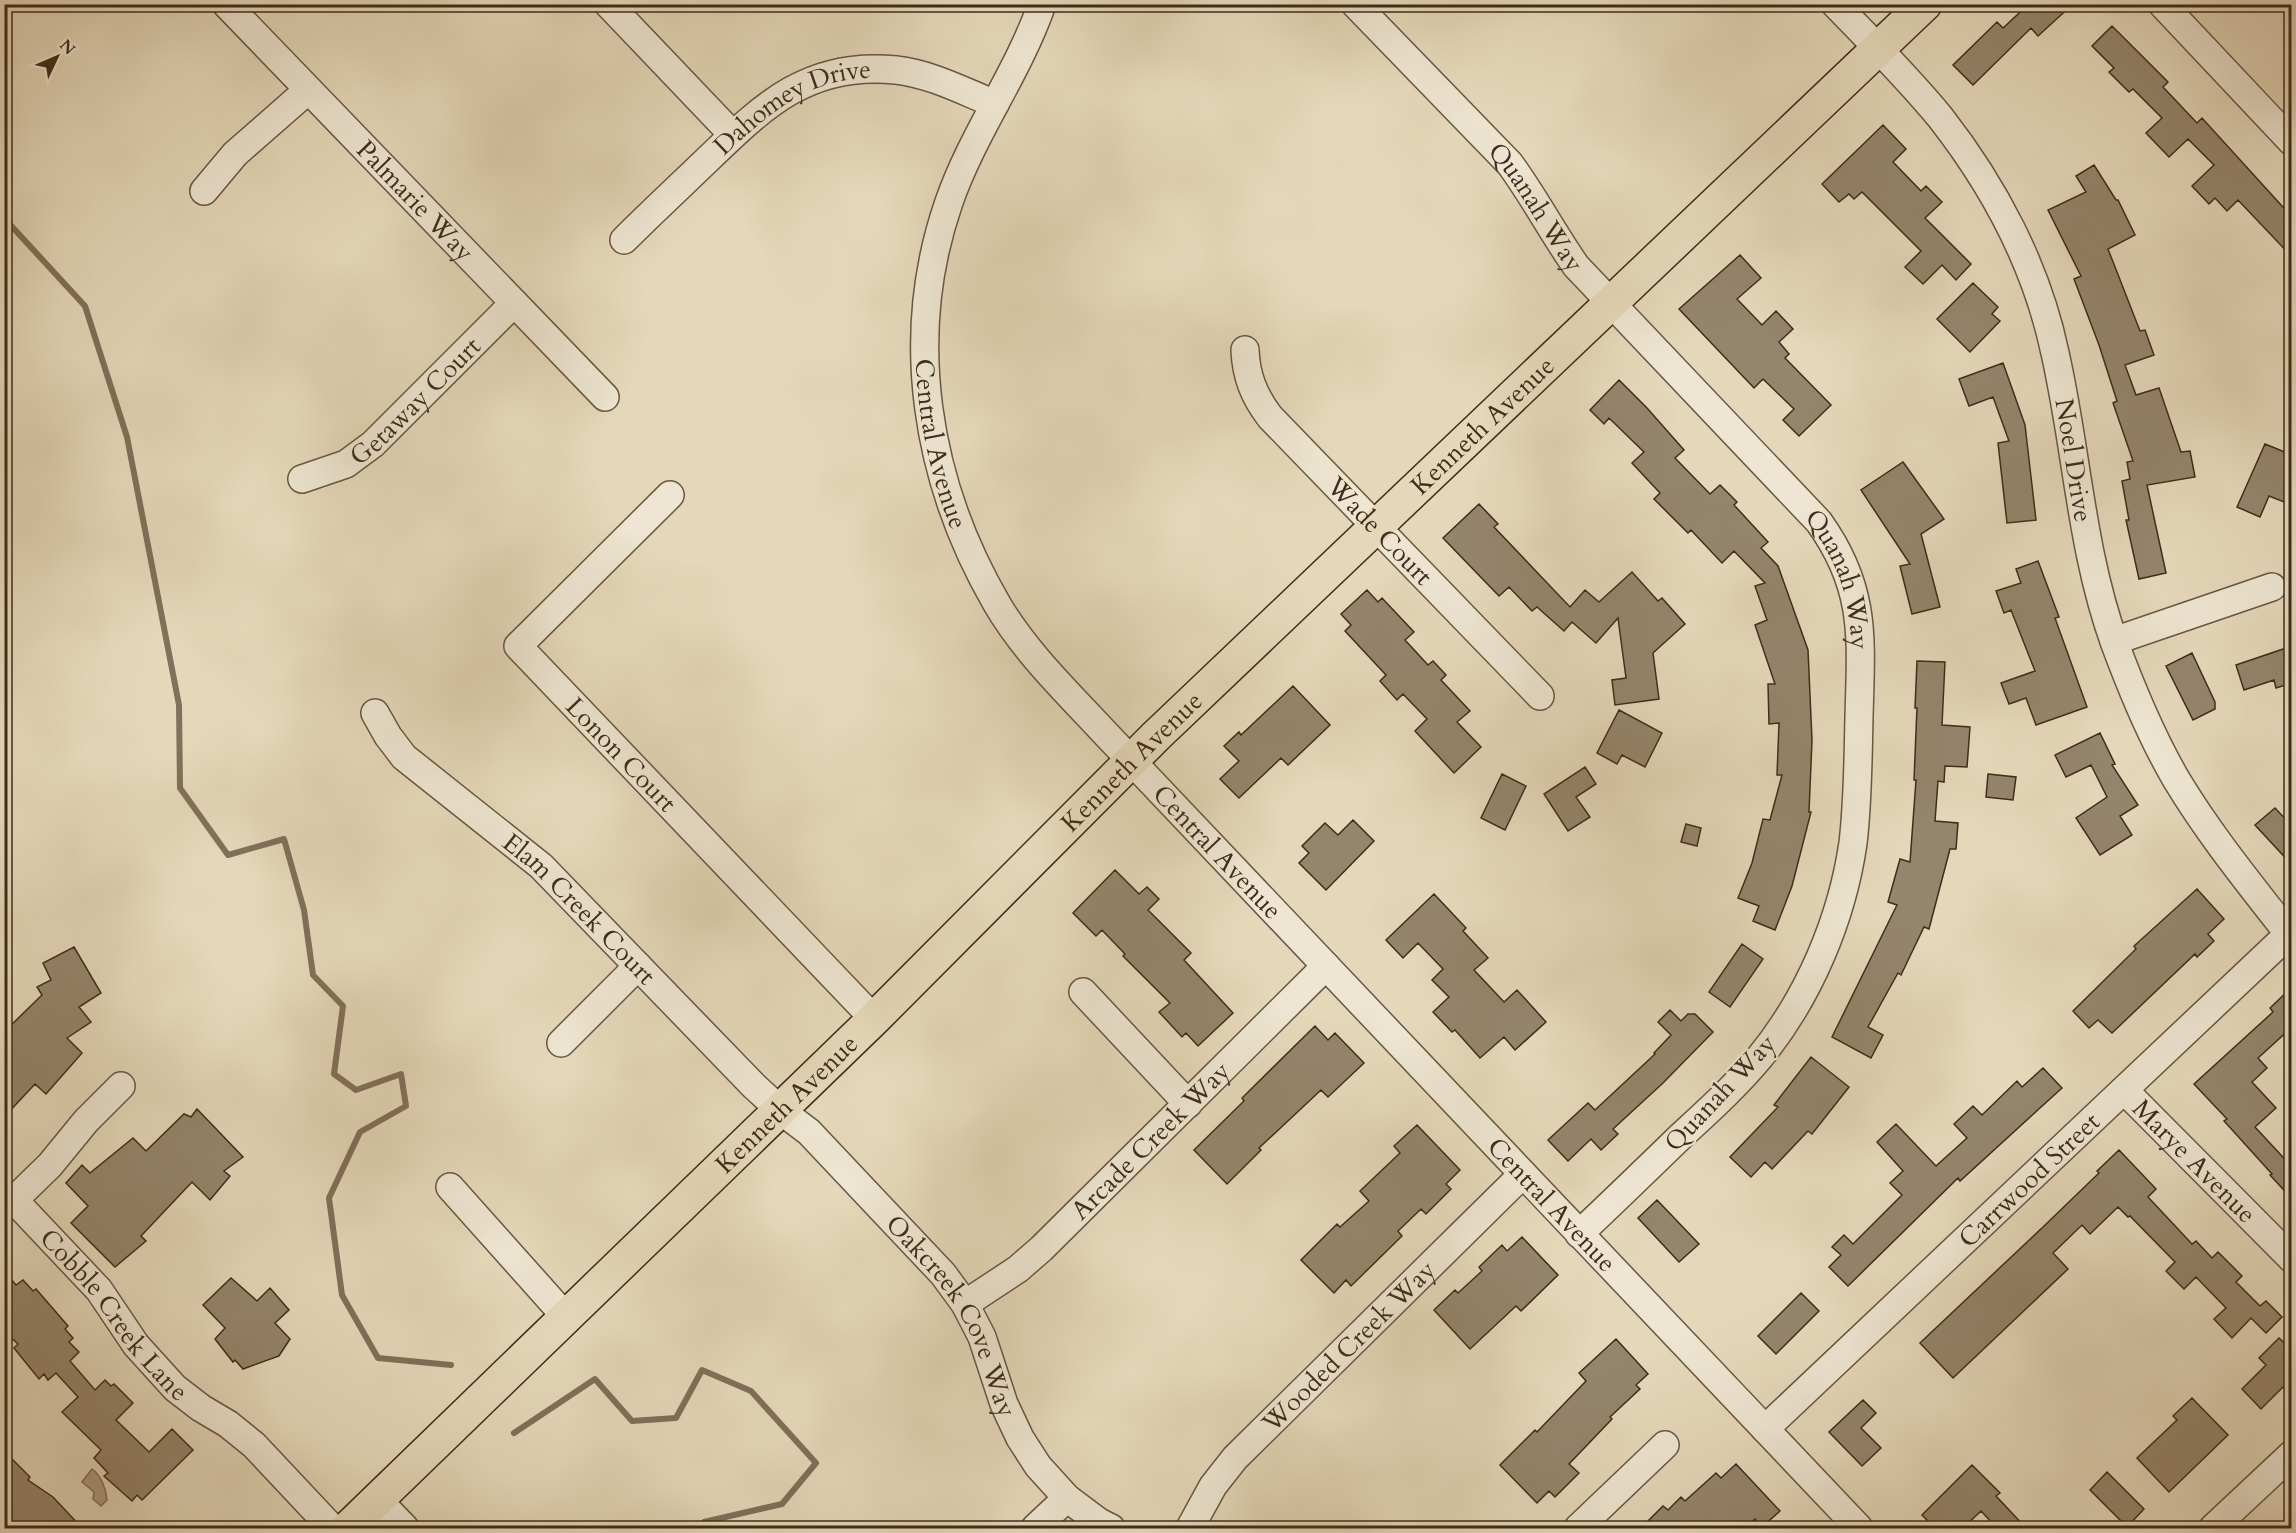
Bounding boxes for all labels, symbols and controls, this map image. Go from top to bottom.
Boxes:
north arrow [27,27,87,87]
text: N [54,35,80,60]
street label: Dahomey Drive [706,51,872,162]
street label: Palmarie Way [349,132,482,269]
street label: Quanah Way [1481,134,1592,279]
street label: Getaway Court [342,329,488,473]
street label: Kenneth Avenue [1403,348,1562,502]
street label: Central Avenue [907,358,976,534]
street label: Noel Drive [2047,396,2101,525]
street label: Wade Court [1319,468,1441,593]
street label: Quanah Way [1798,501,1878,650]
street label: Kenneth Avenue [1053,684,1210,839]
street label: Lonon Court [558,689,685,819]
street label: Central Avenue [1145,777,1290,927]
street label: Elam Creek Court [495,825,664,992]
street label: Kenneth Avenue [707,1026,865,1181]
street label: Quanah Way [1656,1026,1784,1159]
street label: Arcade Creek Way [1063,1053,1238,1227]
street label: Marye Avenue [2125,1091,2264,1231]
street label: Carrwood Street [1950,1104,2107,1255]
street label: Central Avenue [1480,1129,1624,1279]
street label: Oakcreek Cove Way [878,1207,1025,1423]
street label: Cobble Creek Lane [32,1221,195,1409]
street label: Wooded Creek Way [1253,1252,1443,1440]

